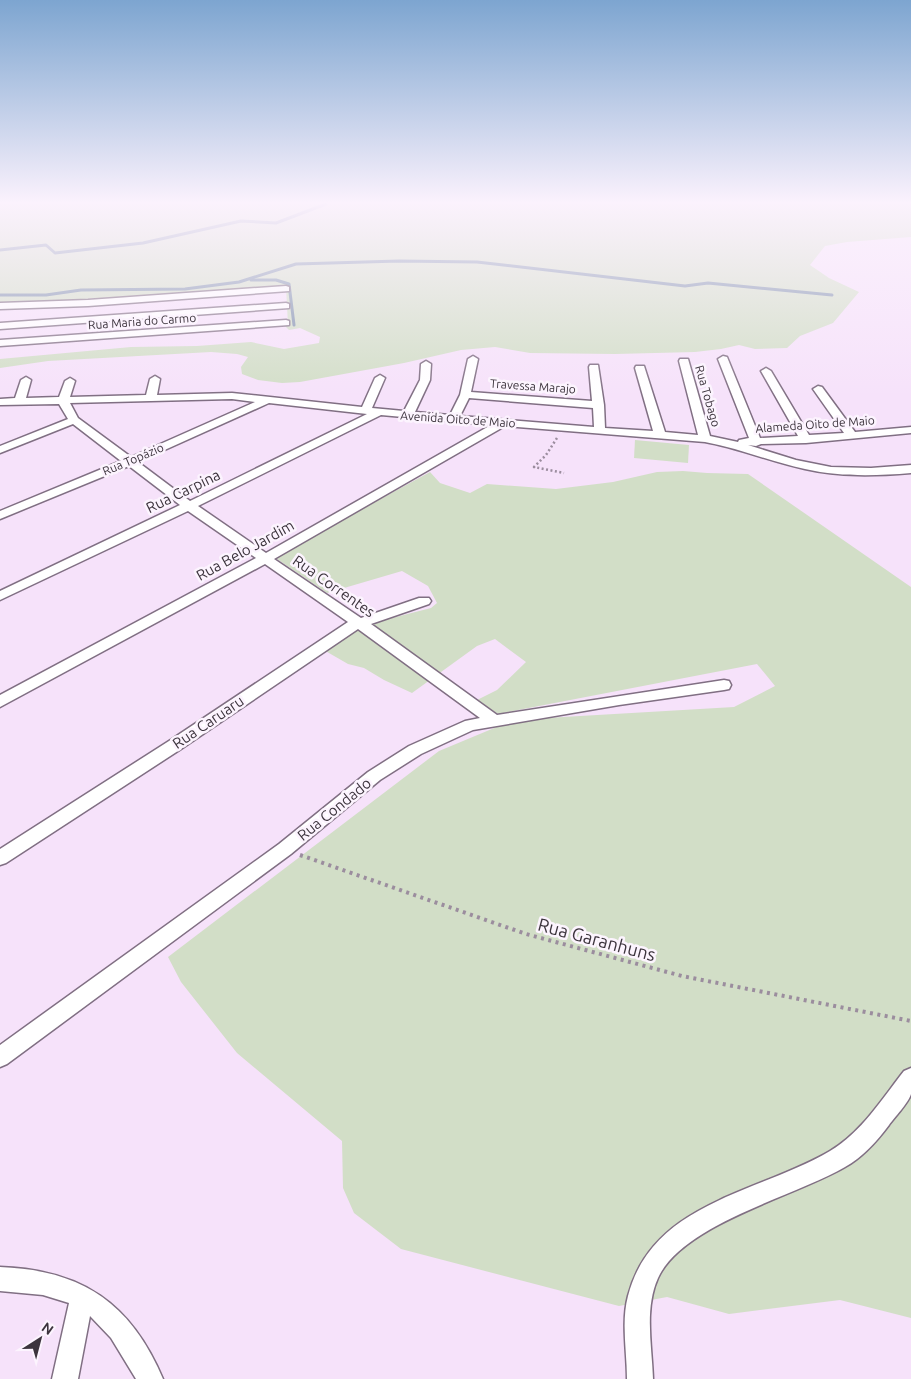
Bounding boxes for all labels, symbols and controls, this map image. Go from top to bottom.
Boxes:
street label: Rua Maria do Carmo [87,311,197,331]
street label: Rua Tobago [693,364,723,428]
street label: Travessa Marajo [490,377,576,395]
street label: Avenida Oito de Maio [400,408,516,430]
street label: Alameda Oito de Maio [755,413,875,435]
street label: Rua Topázio [101,440,165,478]
street label: Rua Carpina [143,466,223,516]
street label: Rua Belo Jardim [193,516,297,584]
street label: Rua Correntes [290,552,378,620]
street label: Rua Caruaru [169,692,247,752]
street label: Rua Condado [294,774,374,844]
street label: Rua Garanhuns [536,914,658,964]
north arrow [15,1314,65,1364]
text: N [39,1319,57,1338]

